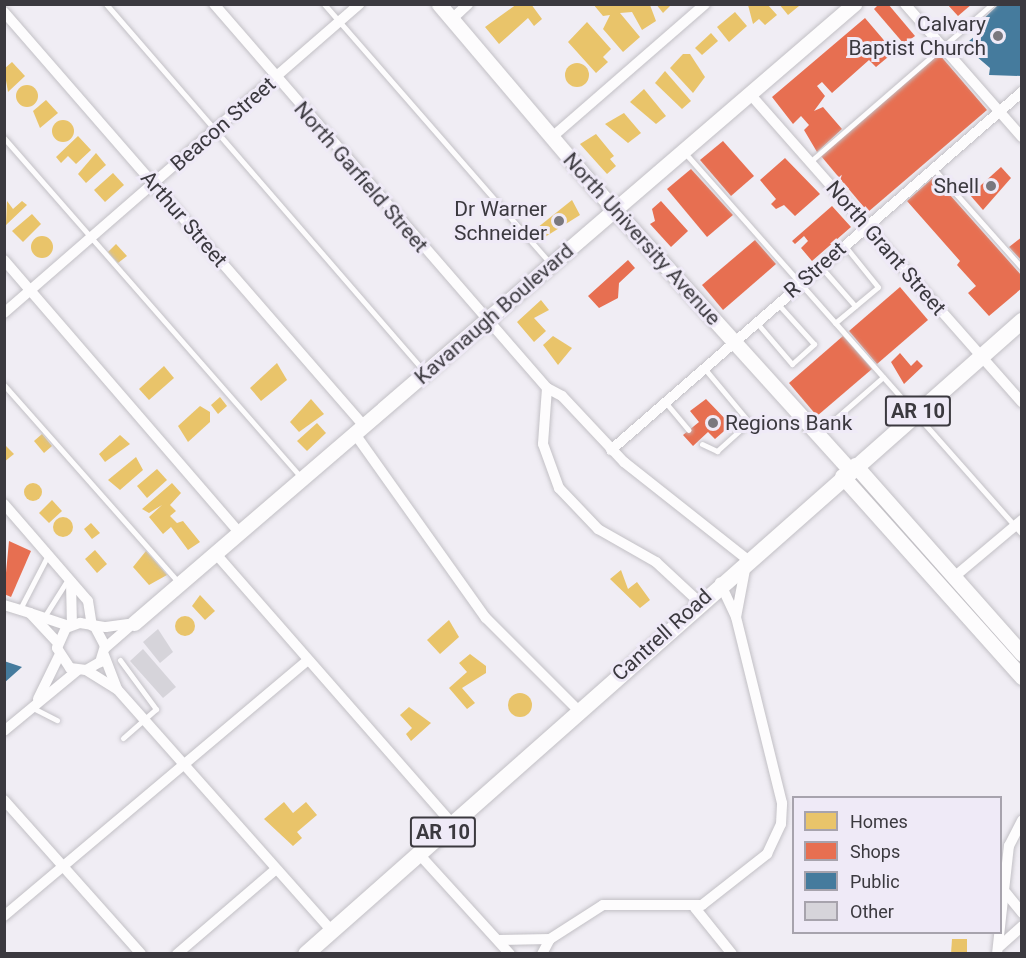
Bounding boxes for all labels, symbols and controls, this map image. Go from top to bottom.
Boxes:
place label: Calvary Baptist Church [849,11,986,61]
marker: Calvary Baptist Church [991,29,1005,43]
street label: Beacon Street [165,72,281,176]
street label: North Garfield Street [289,97,433,257]
street label: North University Avenue [558,148,726,330]
street label: Arthur Street [135,166,233,272]
place label: Shell [934,173,979,199]
street label: North Grant Street [821,176,951,320]
marker: Shell [984,179,998,193]
place label: Dr Warner Schneider [454,196,547,246]
marker: Dr Warner Schneider [552,214,566,228]
street label: R Street [779,236,851,304]
street label: Kavanaugh Boulevard [410,238,578,390]
road number: AR 10 [884,394,952,428]
place label: Regions Bank [725,410,852,436]
marker: Regions Bank [706,416,720,430]
street label: Cantrell Road [607,584,717,686]
legend [792,796,1002,934]
text: Homes [850,811,908,832]
road number: AR 10 [408,815,478,849]
text: Shops [850,841,900,862]
text: Public [850,871,900,892]
text: Other [850,901,894,922]

